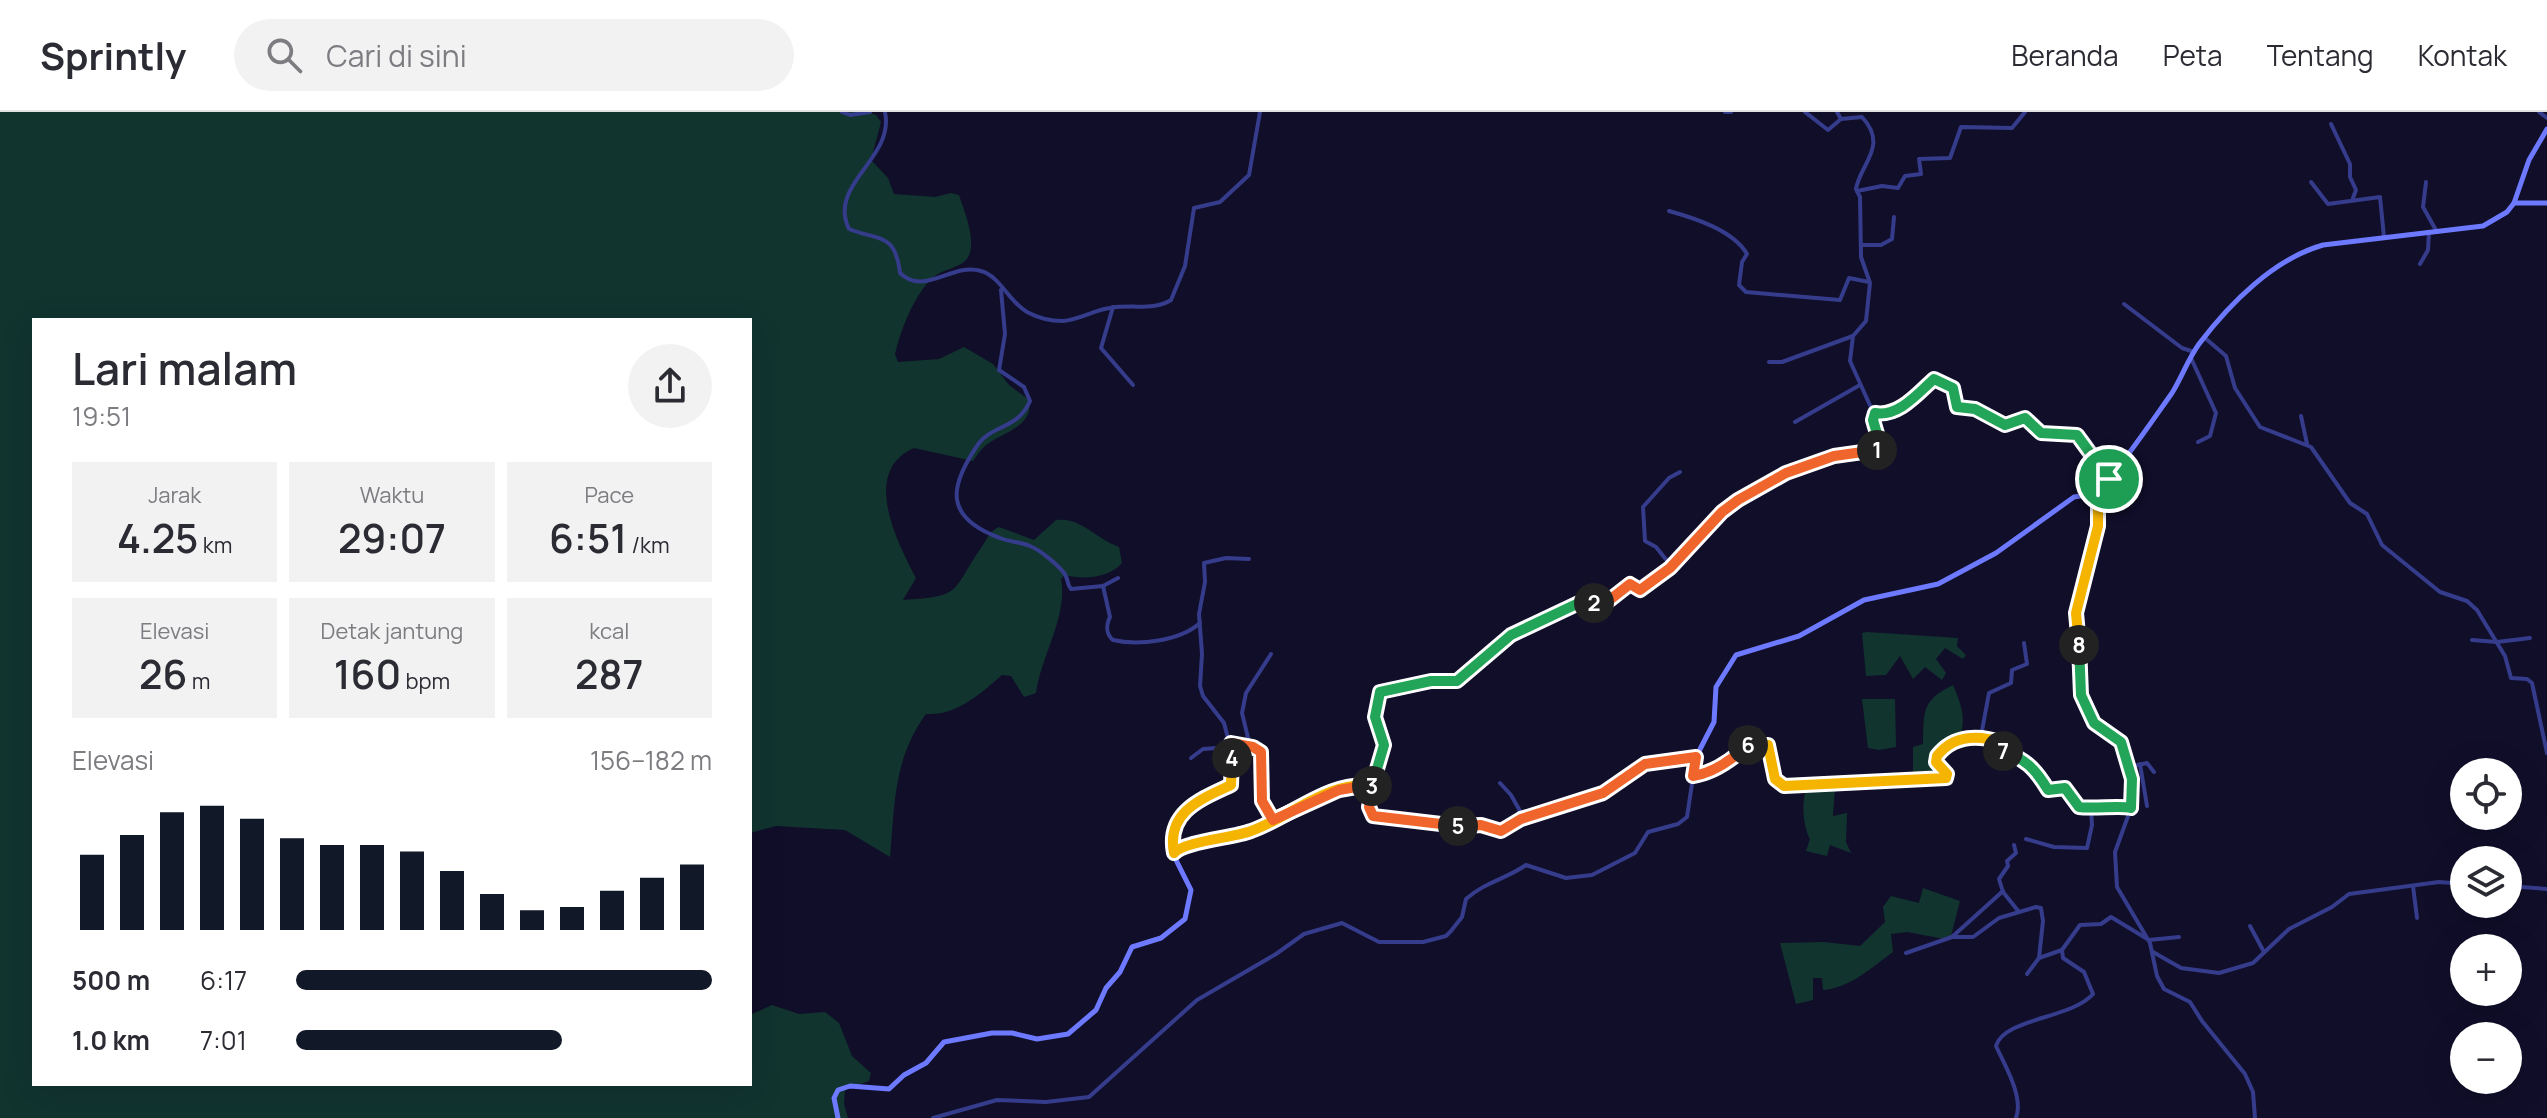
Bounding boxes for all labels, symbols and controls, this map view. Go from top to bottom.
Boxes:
search box [234,19,794,91]
text: Sprintly [40,29,186,81]
icon: search [262,33,306,77]
text: Cari di sini [326,35,467,76]
text: Beranda [2011,36,2119,74]
text: Peta [2163,36,2223,74]
text: Tentang [2267,36,2374,74]
text: Kontak [2418,36,2507,74]
text: Lari malam [72,338,297,398]
button: share [628,344,712,428]
text: 19:51 [72,398,131,434]
pin: 1 [1857,430,1897,470]
text: 1 [1872,435,1882,465]
pin [2075,445,2143,513]
icon: arrive [2087,457,2131,501]
text: Jarak [148,480,201,510]
text: Waktu [360,480,424,510]
text: Pace [584,480,634,510]
text: 4.25 [117,510,198,565]
text: 29:07 [338,510,446,565]
text: 6:51 [549,510,627,565]
text: km [198,530,232,560]
text: /km [627,530,670,560]
pin: 2 [1574,583,1614,623]
text: 2 [1587,588,1601,618]
text: Elevasi [140,616,209,646]
text: Detak jantung [321,616,463,646]
text: kcal [589,616,629,646]
pin: 8 [2059,625,2099,665]
text: 8 [2072,630,2086,660]
text: 26 [139,646,187,701]
text: 160 [334,646,401,701]
text: 287 [575,646,644,701]
text: m [187,666,210,696]
text: bpm [401,666,450,696]
pin: 6 [1728,725,1768,765]
text: 6 [1741,730,1755,760]
pin: 7 [1983,731,2023,771]
text: 7 [1997,736,2009,766]
pin: 4 [1212,738,1252,778]
text: Elevasi [72,742,154,778]
text: 156–182 m [590,742,712,778]
text: 4 [1225,743,1239,773]
map controls [2450,758,2522,1094]
button: locate [2450,758,2522,830]
pin: 3 [1352,766,1392,806]
text: 3 [1366,771,1378,801]
pin: 5 [1438,806,1478,846]
text: 5 [1452,811,1464,841]
button: layers [2450,846,2522,918]
button: + [2450,934,2522,1006]
text: 500 m [72,962,150,998]
text: 6:17 [200,962,247,998]
text: 1.0 km [72,1022,150,1058]
text: 7:01 [200,1022,247,1058]
button: − [2450,1022,2522,1094]

